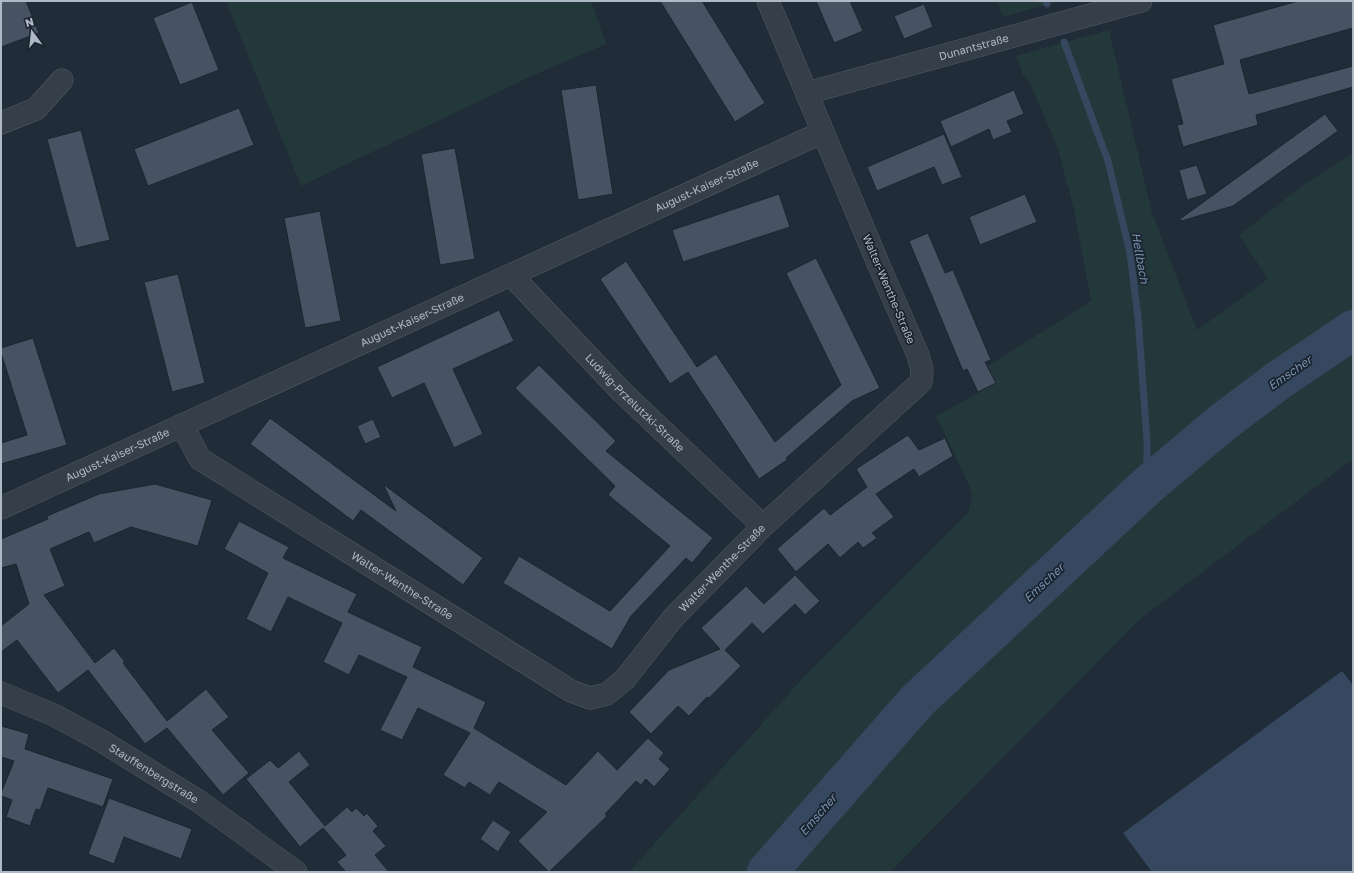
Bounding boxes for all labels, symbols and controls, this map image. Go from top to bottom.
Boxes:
north arrow [12,12,52,52]
text: N [24,14,35,29]
street label: Dunantstraße [937,31,1010,62]
street label: August-Kaiser-Straße [653,155,760,214]
water label: Hellbach [1129,231,1152,285]
street label: Walter-Wenthe-Straße [861,232,918,345]
street label: August-Kaiser-Straße [358,290,466,349]
street label: Ludwig-Przelutzki-Straße [583,351,688,454]
water label: Emscher [1265,351,1316,393]
street label: August-Kaiser-Straße [63,425,171,484]
street label: Walter-Wenthe-Straße [676,521,768,614]
street label: Walter-Wenthe-Straße [349,548,456,622]
water label: Emscher [1020,559,1069,605]
street label: Stauffenbergstraße [107,740,201,806]
water label: Emscher [796,789,841,838]

